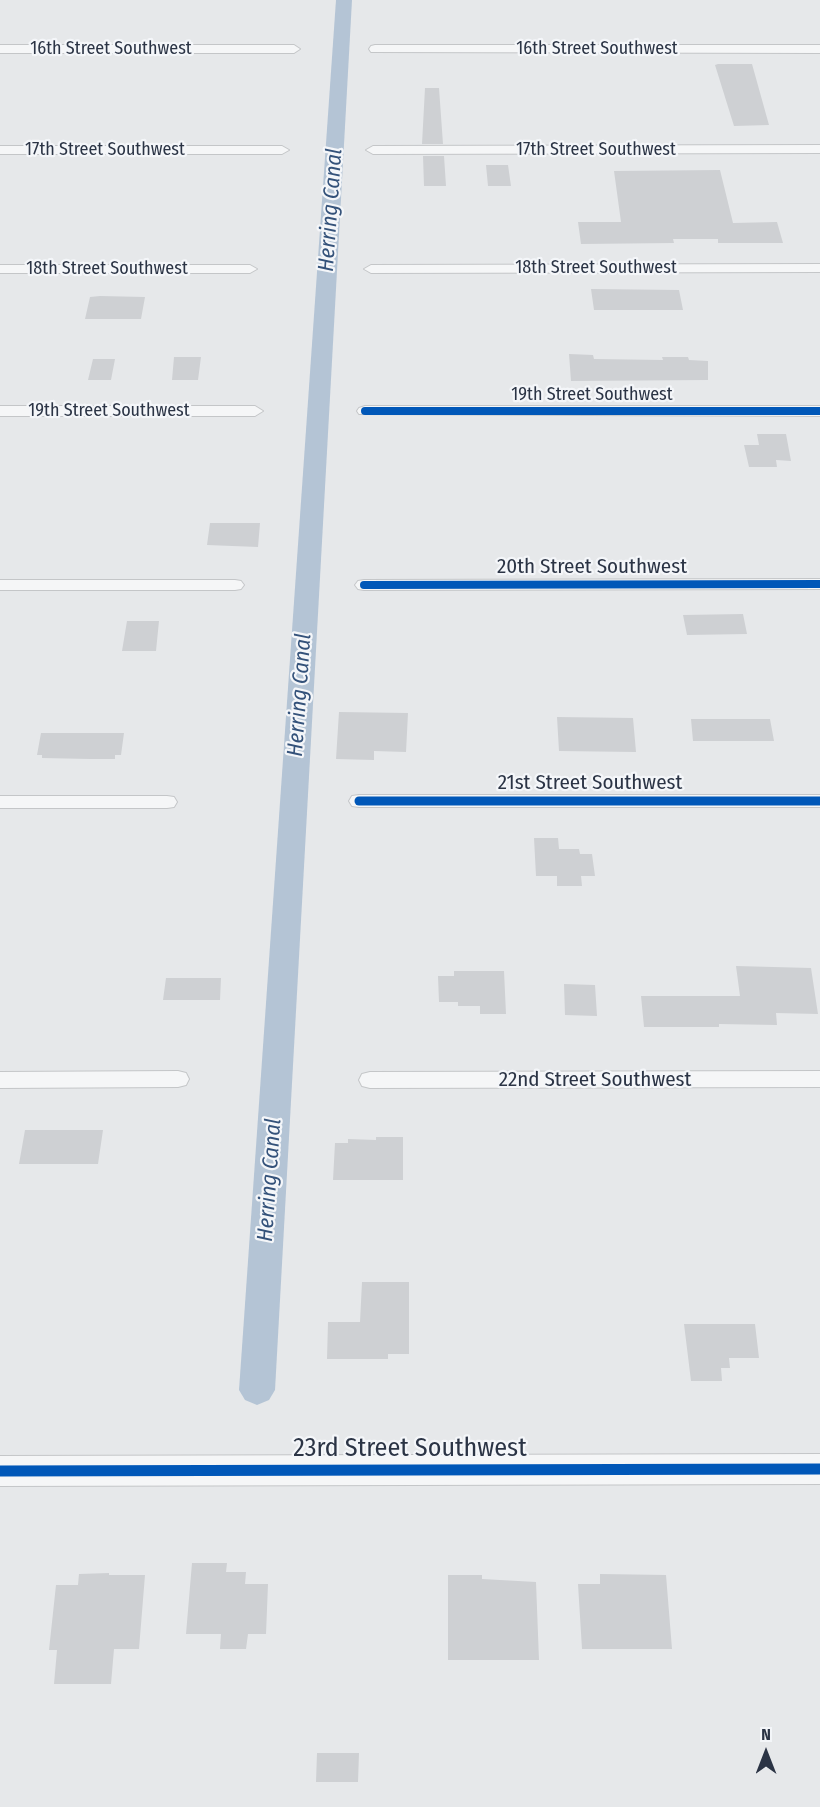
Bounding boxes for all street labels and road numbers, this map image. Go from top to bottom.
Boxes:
street label: 16th Street Southwest [30,38,192,60]
street label: 16th Street Southwest [516,38,678,60]
street label: 17th Street Southwest [25,139,185,161]
street label: 17th Street Southwest [516,139,676,161]
street label: 18th Street Southwest [515,257,677,279]
street label: 18th Street Southwest [26,258,188,280]
street label: 19th Street Southwest [511,384,673,406]
street label: 19th Street Southwest [28,400,190,422]
street label: 20th Street Southwest [497,554,687,580]
street label: 21st Street Southwest [498,770,682,796]
street label: 22nd Street Southwest [499,1067,691,1093]
street label: 23rd Street Southwest [293,1433,527,1465]

